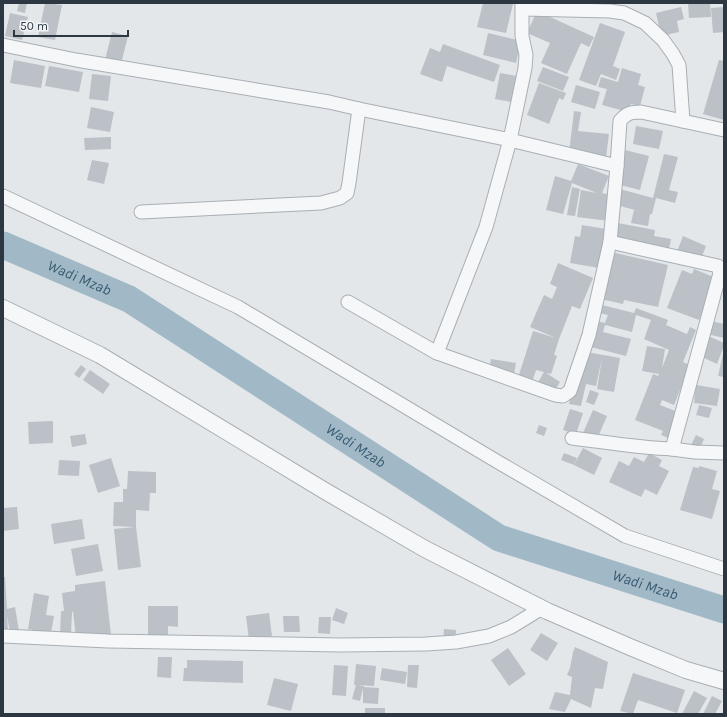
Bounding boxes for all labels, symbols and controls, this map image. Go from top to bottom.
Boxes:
scale bar [14,12,128,38]
text: 50 m [20,19,48,33]
water label: Wadi Mzab [45,256,114,299]
water label: Wadi Mzab [322,420,389,471]
water label: Wadi Mzab [610,566,680,604]

